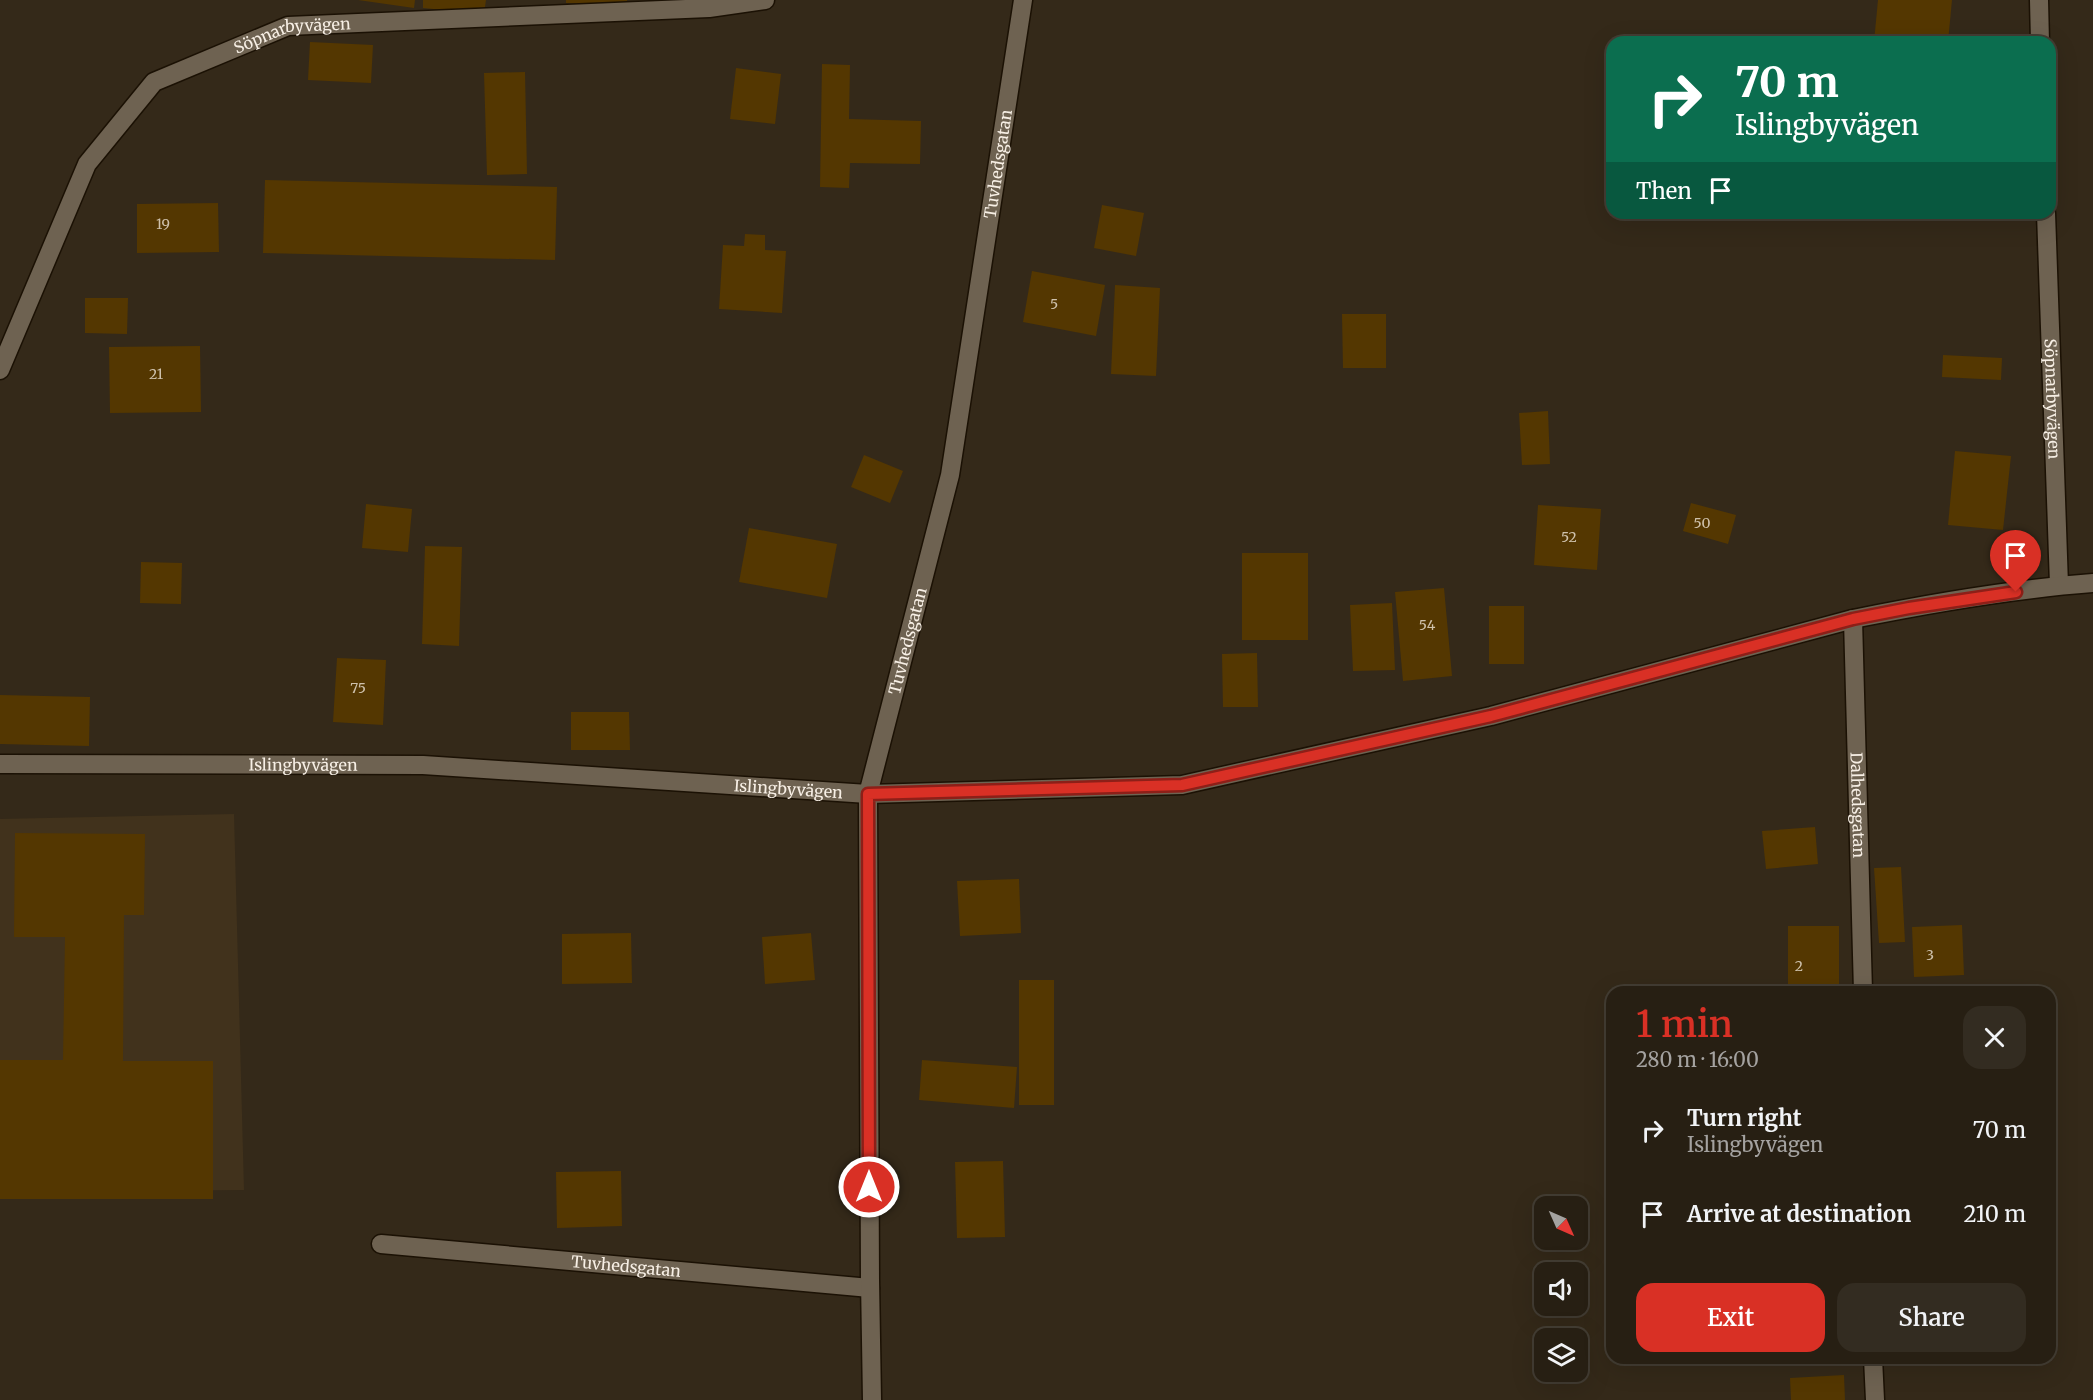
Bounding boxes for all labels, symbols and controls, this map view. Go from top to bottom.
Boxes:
street label: Söpnarbyvägen [231,13,351,58]
text: 70 m [1735,56,1839,108]
icon: right [1636,60,1714,138]
street label: Tuvhedsgatan [980,108,1016,220]
text: Islingbyvägen [1735,108,1919,142]
icon: arrive [1704,174,1737,207]
text: Then [1636,177,1692,205]
house number: 19 [156,215,170,233]
house number: 5 [1050,295,1058,313]
street label: Söpnarbyvägen [2040,338,2065,460]
house number: 21 [149,365,163,383]
house number: 50 [1694,514,1710,532]
house number: 52 [1561,528,1577,546]
pin [1990,530,2041,592]
icon: arrive [1999,539,2032,572]
street label: Tuvhedsgatan [884,585,931,697]
house number: 54 [1419,616,1436,634]
house number: 75 [350,679,366,697]
street label: Dalhedsgatan [1847,752,1869,859]
street label: Islingbyvägen [248,755,358,775]
street label: Islingbyvägen [733,775,844,802]
house number: 3 [1926,946,1934,964]
house number: 2 [1795,957,1803,975]
text: 1 min [1636,1002,1733,1047]
button: close [1963,1006,2026,1069]
text: 280 m · 16:00 [1636,1047,1759,1072]
text: Turn right [1687,1104,1801,1132]
icon: right [1636,1114,1669,1147]
text: 70 m [1973,1116,2026,1144]
text: Islingbyvägen [1687,1132,1823,1157]
position arrow [837,1155,901,1219]
north arrow [1534,1196,1588,1250]
map controls [1534,1196,1588,1382]
icon: arrive [1636,1198,1669,1231]
text: Arrive at destination [1687,1200,1911,1228]
text: 210 m [1963,1200,2026,1228]
street label: Tuvhedsgatan [570,1251,682,1281]
button: sound [1534,1262,1588,1316]
button: Exit [1636,1283,1825,1352]
button: Share [1837,1283,2026,1352]
button: layers [1534,1328,1588,1382]

